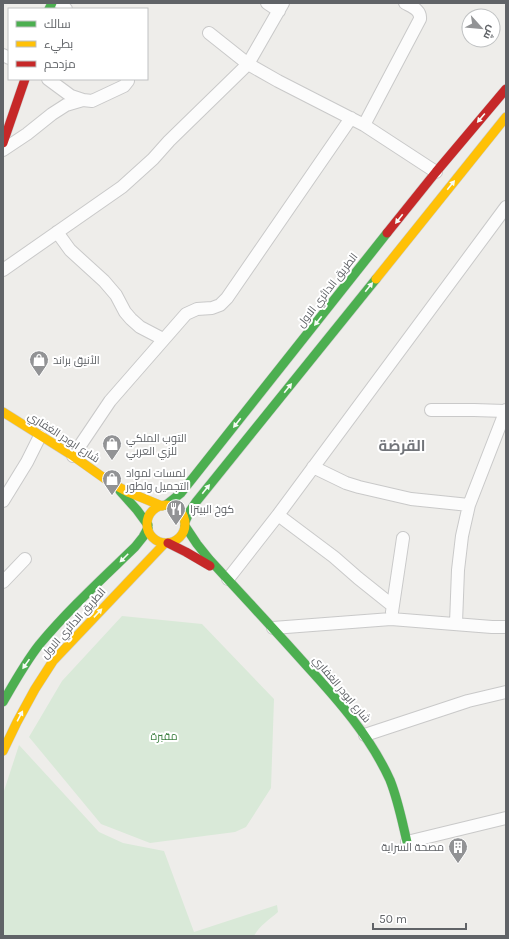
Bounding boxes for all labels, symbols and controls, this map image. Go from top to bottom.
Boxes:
legend [8,8,148,80]
north arrow [461,8,501,48]
text: سالك [44,17,71,31]
text: ش [480,23,498,42]
text: بطيء [44,37,73,54]
text: مزدحم [44,57,76,72]
one-way arrow [476,113,485,124]
one-way arrow [446,180,455,191]
one-way arrow [394,214,403,225]
street label: الطريق الدائري الاول [294,251,362,331]
one-way arrow [365,281,374,292]
one-way arrow [313,315,322,326]
shop icon: الأنيق براند [28,349,50,377]
place label: الأنيق براند [53,354,100,367]
one-way arrow [283,382,292,393]
street label: شارع ابودر الغفاري [24,409,102,467]
one-way arrow [233,417,241,428]
place label: التوب الملكي للزي العربي [126,432,187,460]
shop icon: التوب الملكي للزي العربي [101,433,123,461]
district label: القرضة [379,437,425,455]
place label: لمسات لمواد التجميل ولطور [125,467,189,493]
shop icon: لمسات لمواد التجميل ولطور [101,468,123,496]
one-way arrow [202,484,210,494]
restaurant icon: كوخ البيتزا [165,498,187,526]
place label: كوخ البيتزا [190,503,234,517]
one-way arrow [119,553,129,563]
street label: الطريق الدائري الاول [38,585,110,663]
one-way arrow [93,608,102,618]
street label: شارع ابودر الغفاري [308,653,373,727]
one-way arrow [22,659,30,669]
one-way arrow [17,711,23,722]
park label: مقبرة [150,730,178,743]
building icon: مصحة السراية [447,836,469,864]
place label: مصحة السراية [381,841,444,854]
scale bar [373,905,466,931]
text: 50 m [379,912,407,926]

